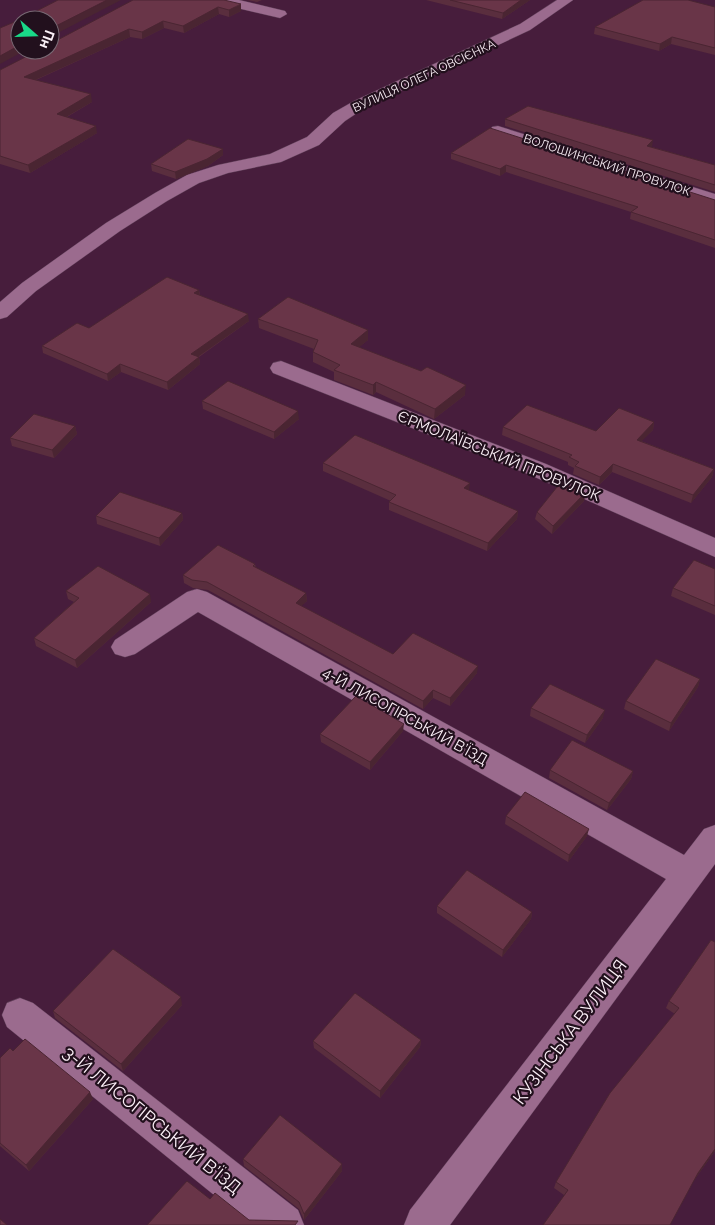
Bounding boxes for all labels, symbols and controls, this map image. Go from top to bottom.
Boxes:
north arrow [10,10,60,60]
text: Пн [37,28,58,51]
street label: ВУЛИЦЯ ОЛЕГА ОВСІЄНКА [350,37,498,115]
street label: ВОЛОШИНСЬКИЙ ПРОВУЛОК [522,131,692,199]
street label: ЄРМОЛАЇВСЬКИЙ ПРОВУЛОК [395,406,604,505]
street label: 4-Й ЛИСОГІРСЬКИЙ В’ЇЗД [319,662,491,769]
street label: КУЗІНСЬКА ВУЛИЦЯ [508,955,631,1108]
street label: 3-Й ЛИСОГІРСЬКИЙ В’ЇЗД [59,1041,245,1198]

